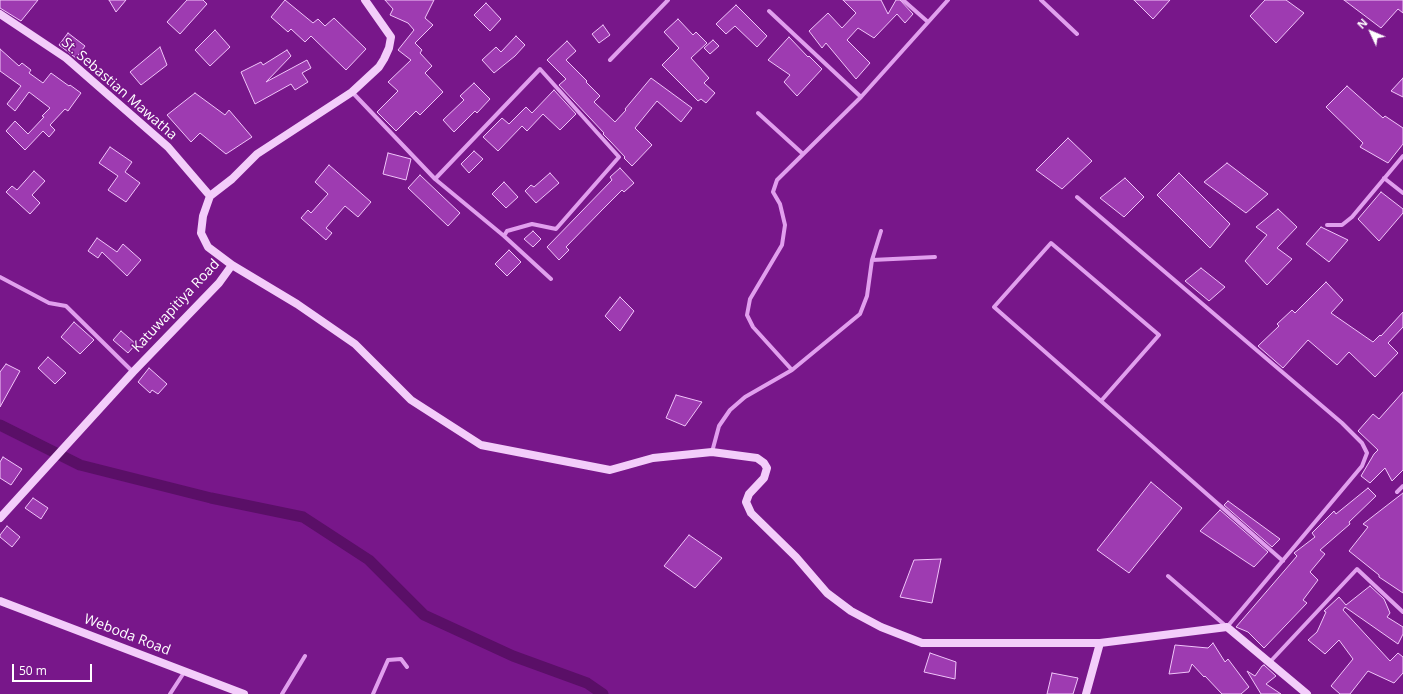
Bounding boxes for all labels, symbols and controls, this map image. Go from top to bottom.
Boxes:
north arrow [1351,12,1391,52]
text: N [1353,15,1371,32]
street label: St. Sebastian Mawatha [58,34,180,144]
street label: Katuwapitiya Road [129,256,223,356]
street label: Weboda Road [81,611,173,659]
scale bar [14,656,94,682]
text: 50 m [19,662,47,679]

